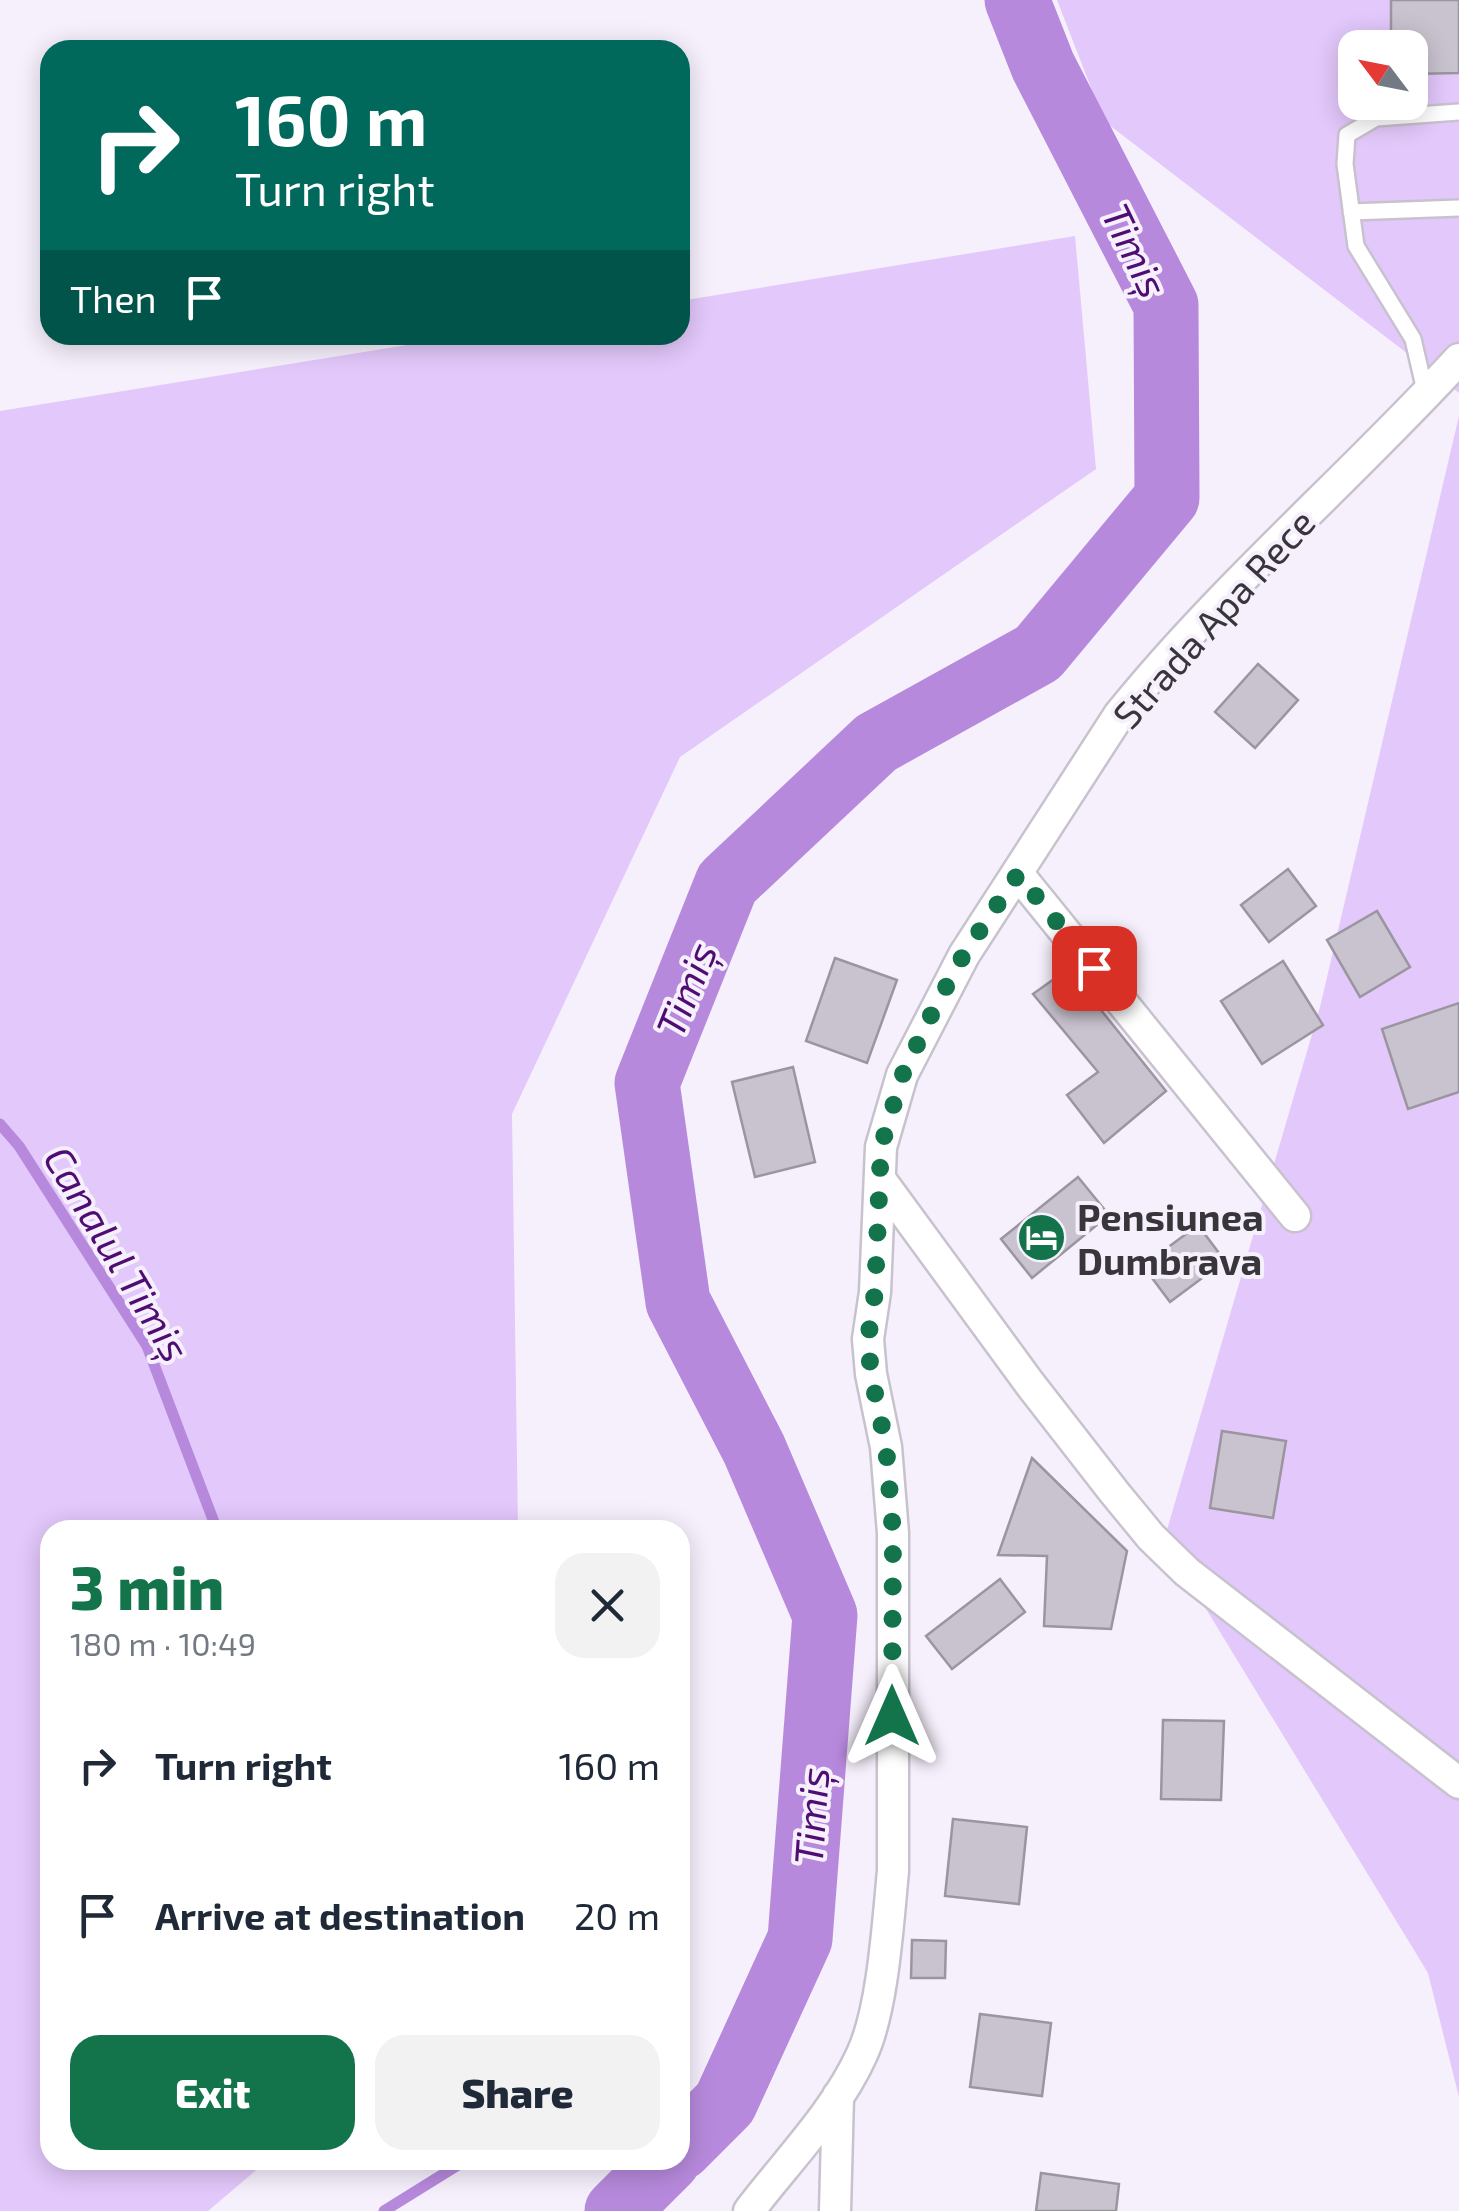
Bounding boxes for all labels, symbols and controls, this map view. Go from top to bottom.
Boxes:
north arrow [1338,30,1428,120]
map controls [1338,30,1428,120]
text: 160 m [235,76,428,160]
icon: right [70,80,200,210]
text: Turn right [235,161,435,215]
water label: Timiș [1090,196,1179,306]
icon: arrive [177,270,232,325]
text: Then [70,275,157,321]
street label: Strada Apa Rece [1102,499,1324,737]
pin [1052,926,1137,1011]
water label: Timiș [644,935,728,1044]
icon: arrive [1067,941,1122,996]
water label: Canalul Timiș [32,1137,201,1371]
place label: Pensiunea Dumbrava [1077,1193,1264,1283]
hotel icon: Pensiunea Dumbrava [1016,1212,1068,1264]
text: 3 min [70,1550,224,1622]
button: close [555,1553,660,1658]
text: 180 m · 10:49 [70,1624,256,1662]
position arrow [840,1664,944,1768]
icon: right [70,1738,125,1793]
text: Turn right [155,1742,332,1788]
text: 160 m [558,1742,660,1788]
water label: Timiș [783,1766,840,1867]
icon: arrive [70,1888,125,1943]
text: Arrive at destination [155,1892,525,1938]
text: 20 m [574,1892,660,1938]
button: Exit [70,2035,355,2150]
button: Share [375,2035,660,2150]

